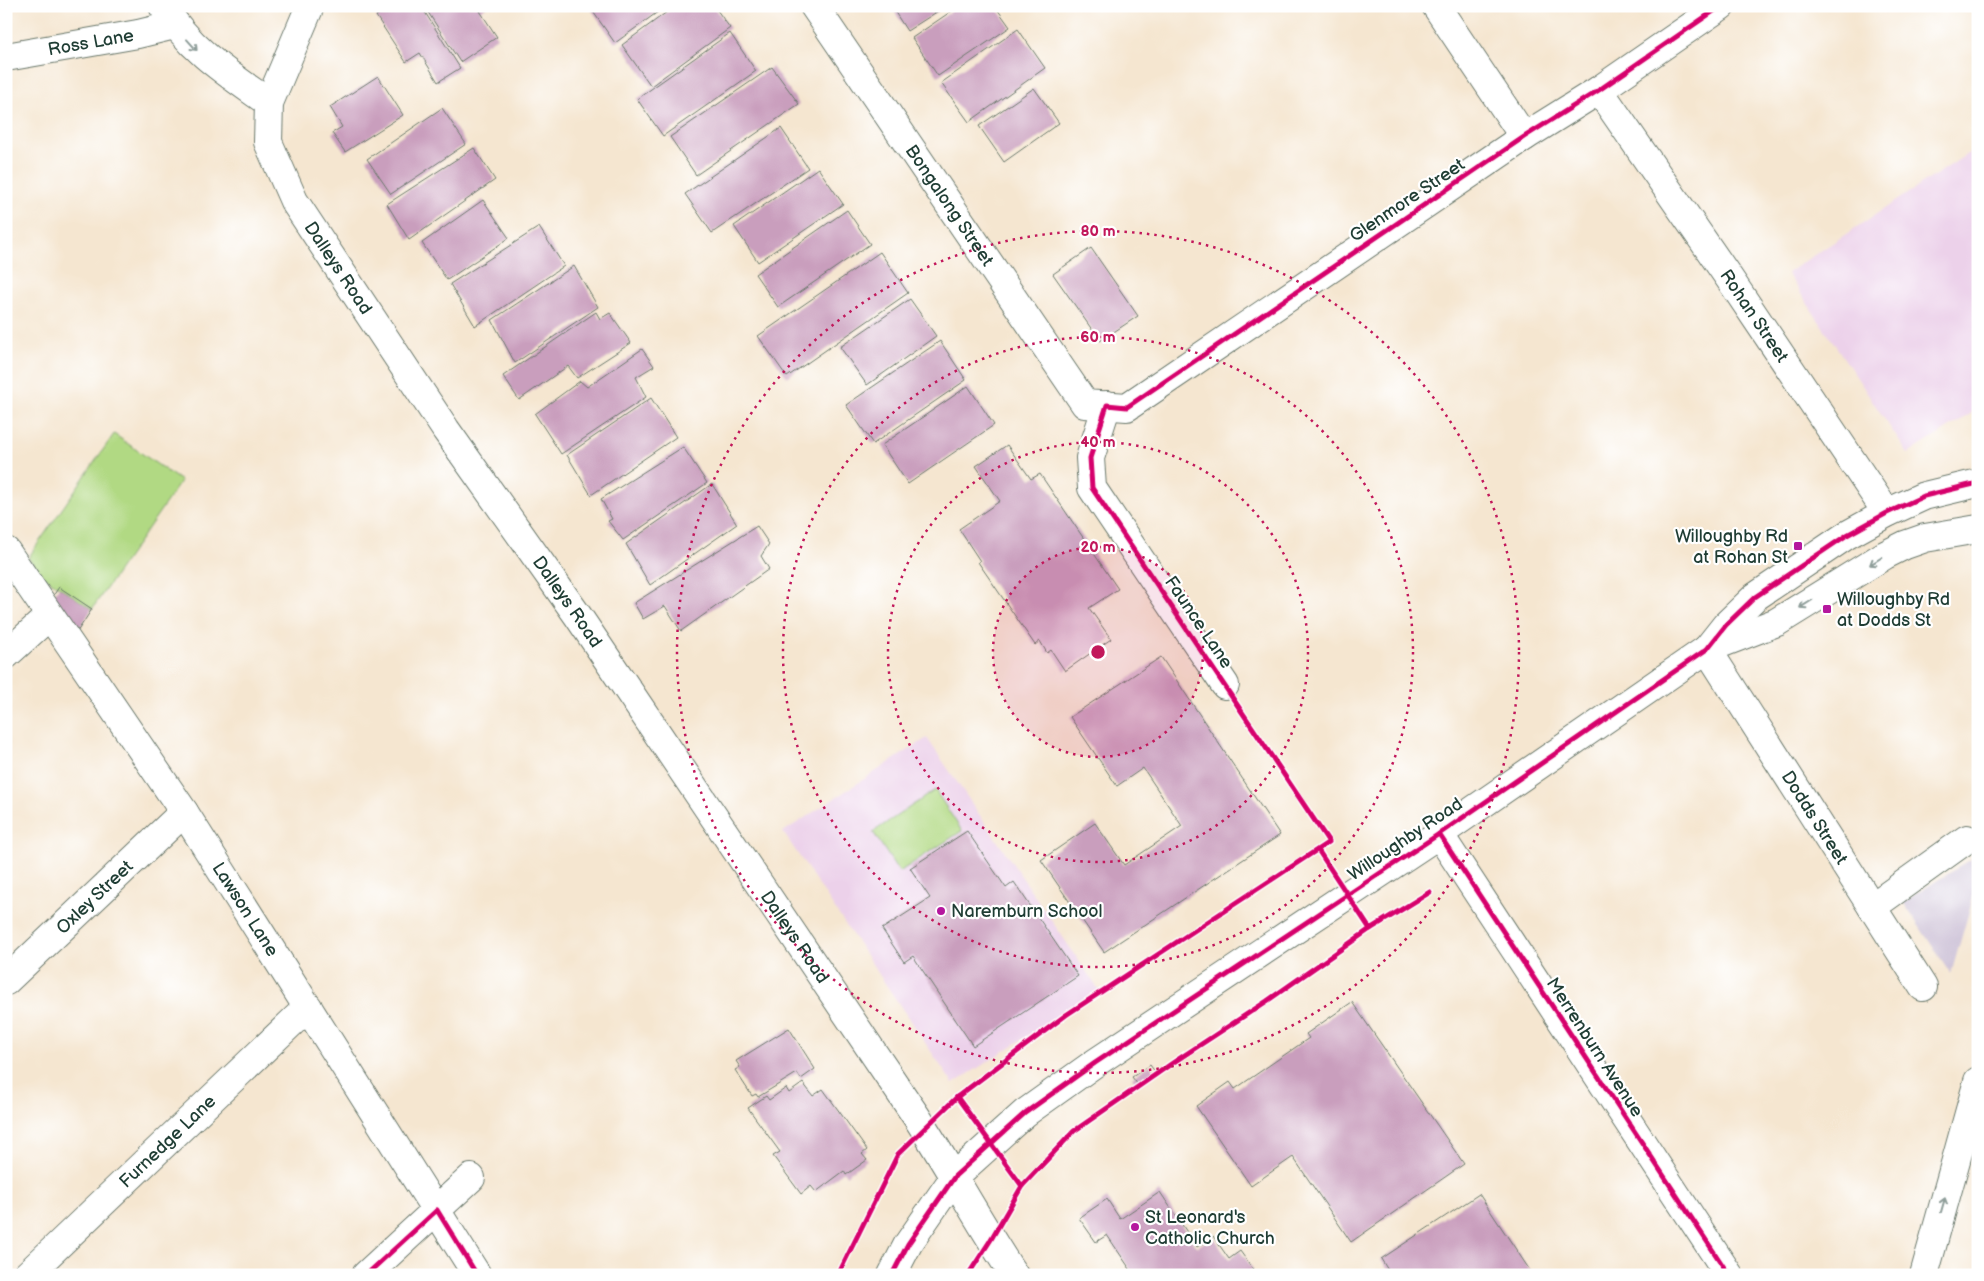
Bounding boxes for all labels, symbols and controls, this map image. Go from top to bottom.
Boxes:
street label: Ross Lane [46,25,136,61]
one-way arrow [187,38,198,51]
street label: Bongalong Street [901,141,998,270]
street label: Glenmore Street [1346,154,1469,247]
street label: Dalleys Road [300,218,376,318]
text: 80 m [1080,222,1116,241]
street label: Rohan Street [1715,266,1793,367]
text: 60 m [1080,328,1116,347]
text: 40 m [1080,433,1116,452]
place label: Willoughby Rd at Rohan St [1675,526,1788,568]
text: 20 m [1081,538,1116,557]
marker: Willoughby Rd at Rohan St [1792,540,1804,552]
street label: Dalleys Road [528,552,606,652]
one-way arrow [1869,556,1883,566]
street label: Faunce Lane [1160,572,1237,673]
place label: Willoughby Rd at Dodds St [1837,589,1950,631]
one-way arrow [1800,599,1814,609]
marker: Willoughby Rd at Dodds St [1821,603,1833,615]
centre of rings [1089,643,1107,661]
street label: Dodds Street [1777,767,1852,869]
street label: Willoughby Road [1344,793,1466,885]
street label: Oxley Street [52,856,138,939]
street label: Lawson Lane [208,859,283,961]
street label: Dalleys Road [756,887,833,987]
place label: Naremburn School [951,901,1103,922]
marker: Naremburn School [935,905,947,917]
street label: Merrenburn Avenue [1542,974,1648,1121]
street label: Furnedge Lane [115,1090,220,1192]
one-way arrow [1938,1197,1948,1213]
place label: St Leonard's Catholic Church [1145,1207,1275,1249]
marker: St Leonard's Catholic Church [1129,1221,1141,1233]

